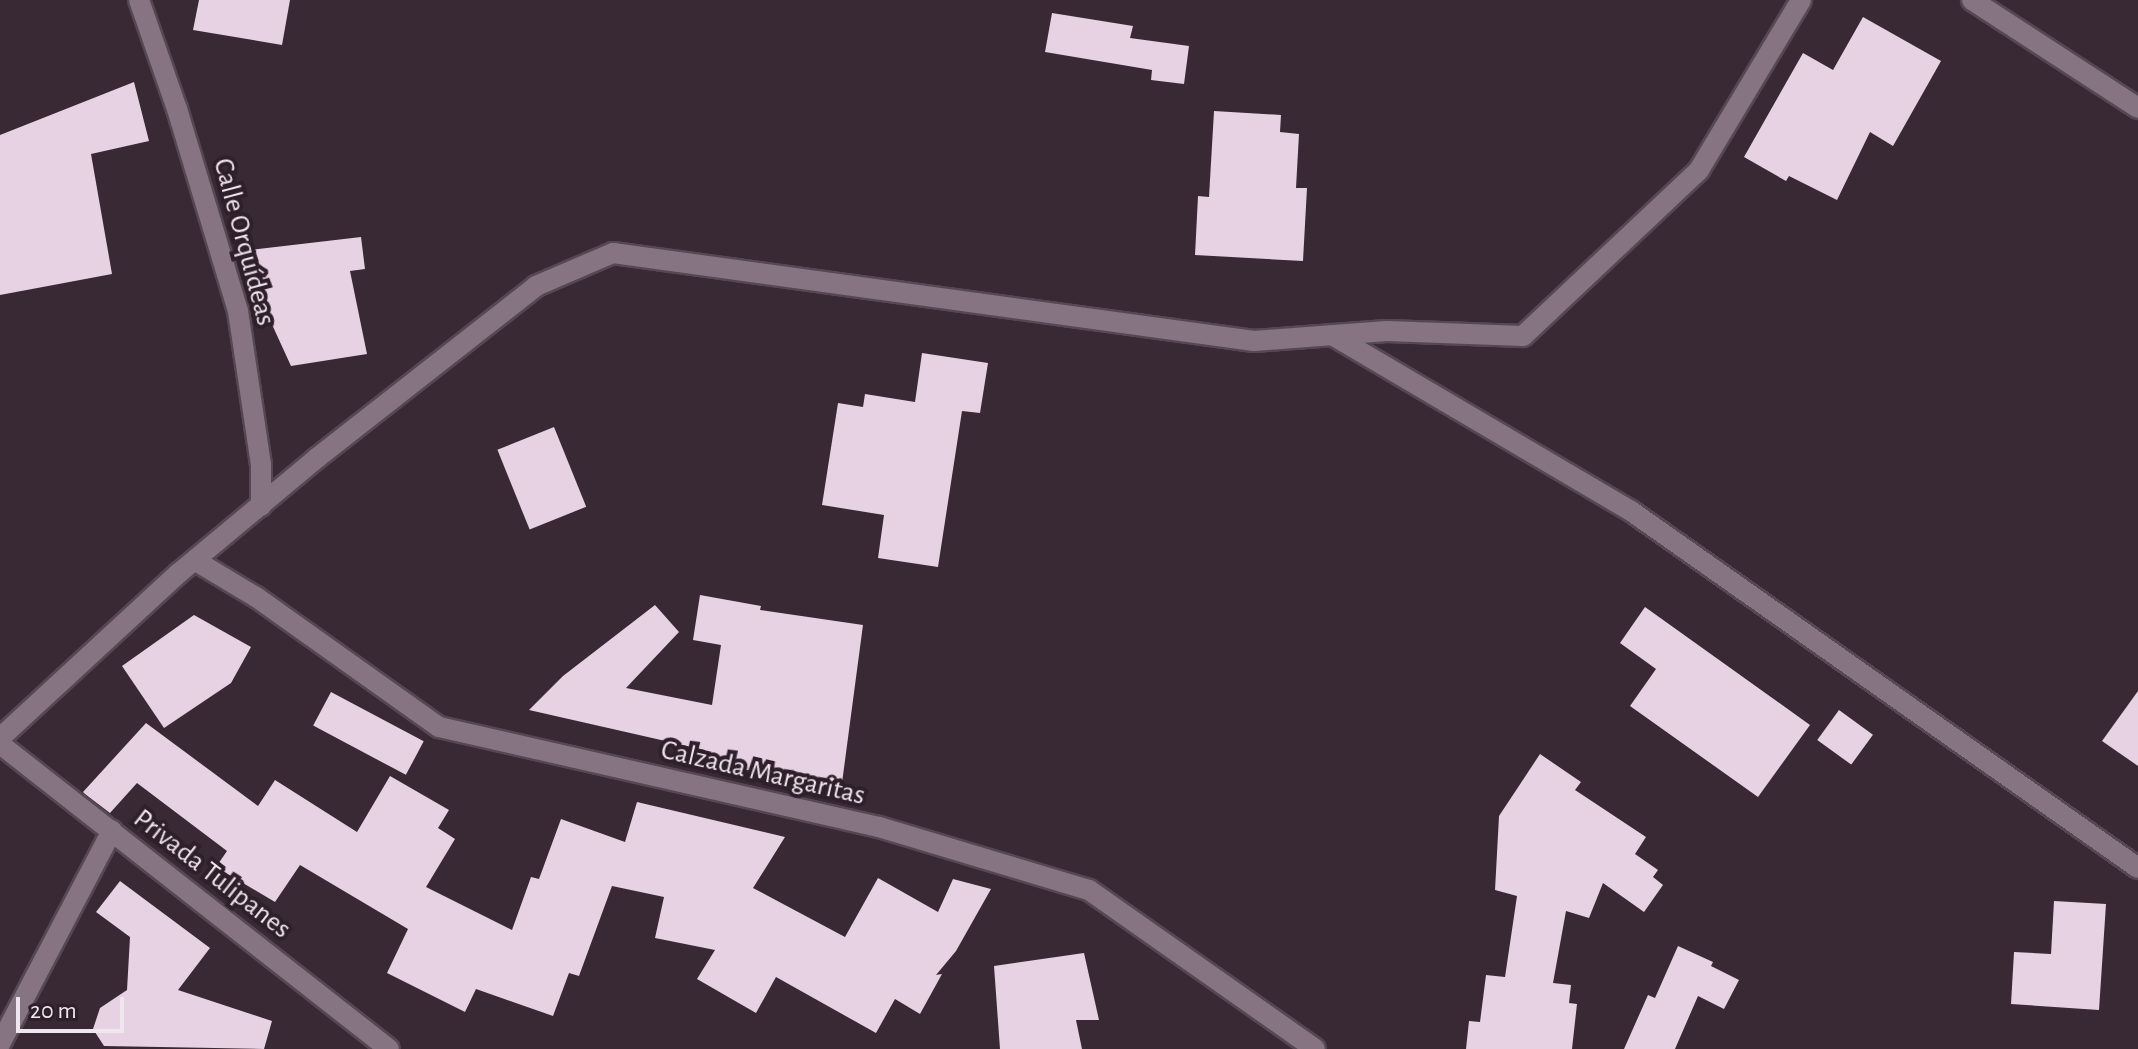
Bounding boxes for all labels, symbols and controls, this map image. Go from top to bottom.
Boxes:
street label: Calle Orquídeas [206,155,282,329]
street label: Calzada Margaritas [658,733,868,813]
street label: Privada Tulipanes [127,802,297,946]
scale bar [20,981,128,1031]
text: 20 m [30,999,77,1023]

